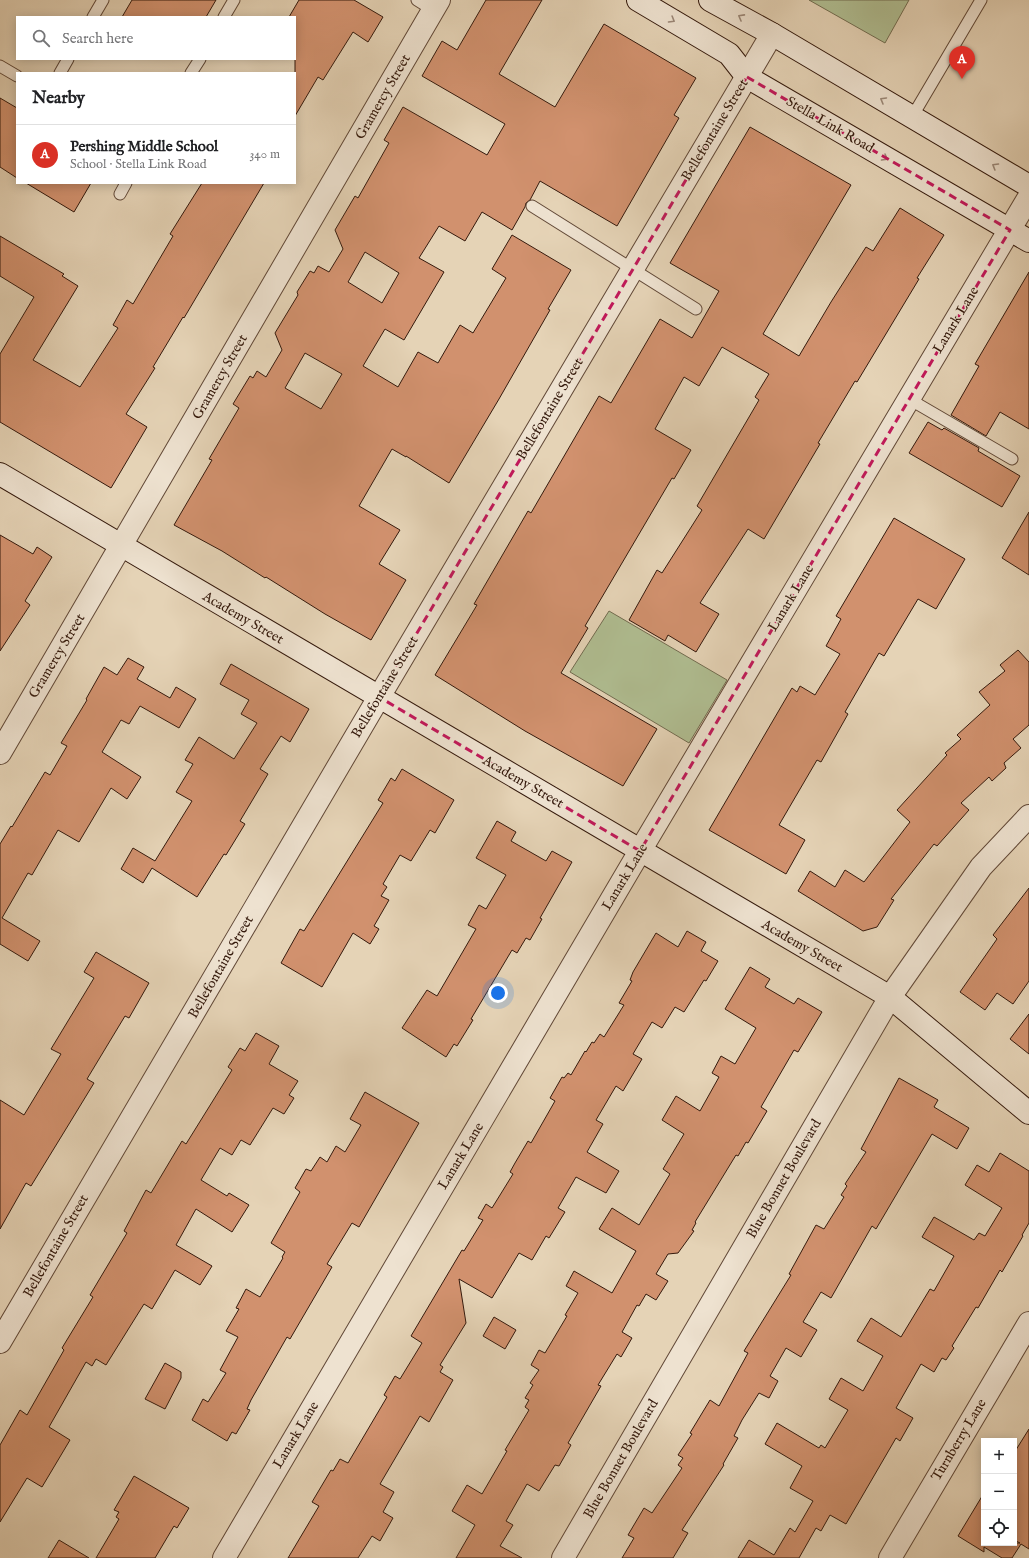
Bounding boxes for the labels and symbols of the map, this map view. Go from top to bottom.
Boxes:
one-way arrow [668,15,675,23]
one-way arrow [738,15,745,22]
pin: A [949,46,975,79]
street label: Gramercy Street [351,51,415,143]
street label: Bellefontaine Street [677,76,753,184]
street label: Stella Link Road [783,93,878,158]
one-way arrow [880,98,887,105]
one-way arrow [881,153,888,160]
one-way arrow [992,164,999,171]
street label: Lanark Lane [929,283,983,357]
street label: Gramercy Street [188,331,252,423]
street label: Bellefontaine Street [512,355,588,463]
street label: Lanark Lane [764,561,818,635]
street label: Academy Street [198,587,287,649]
street label: Gramercy Street [25,610,89,702]
street label: Bellefontaine Street [347,633,423,741]
street label: Academy Street [478,751,567,813]
street label: Lanark Lane [598,840,652,914]
street label: Bellefontaine Street [184,912,258,1022]
street label: Academy Street [757,915,846,977]
your location [488,983,508,1003]
street label: Blue Bonnet Boulevard [743,1116,826,1242]
street label: Lanark Lane [434,1119,488,1193]
street label: Bellefontaine Street [19,1191,93,1301]
street label: Turnberry Lane [927,1395,991,1484]
street label: Blue Bonnet Boulevard [580,1396,663,1522]
street label: Lanark Lane [269,1398,323,1472]

